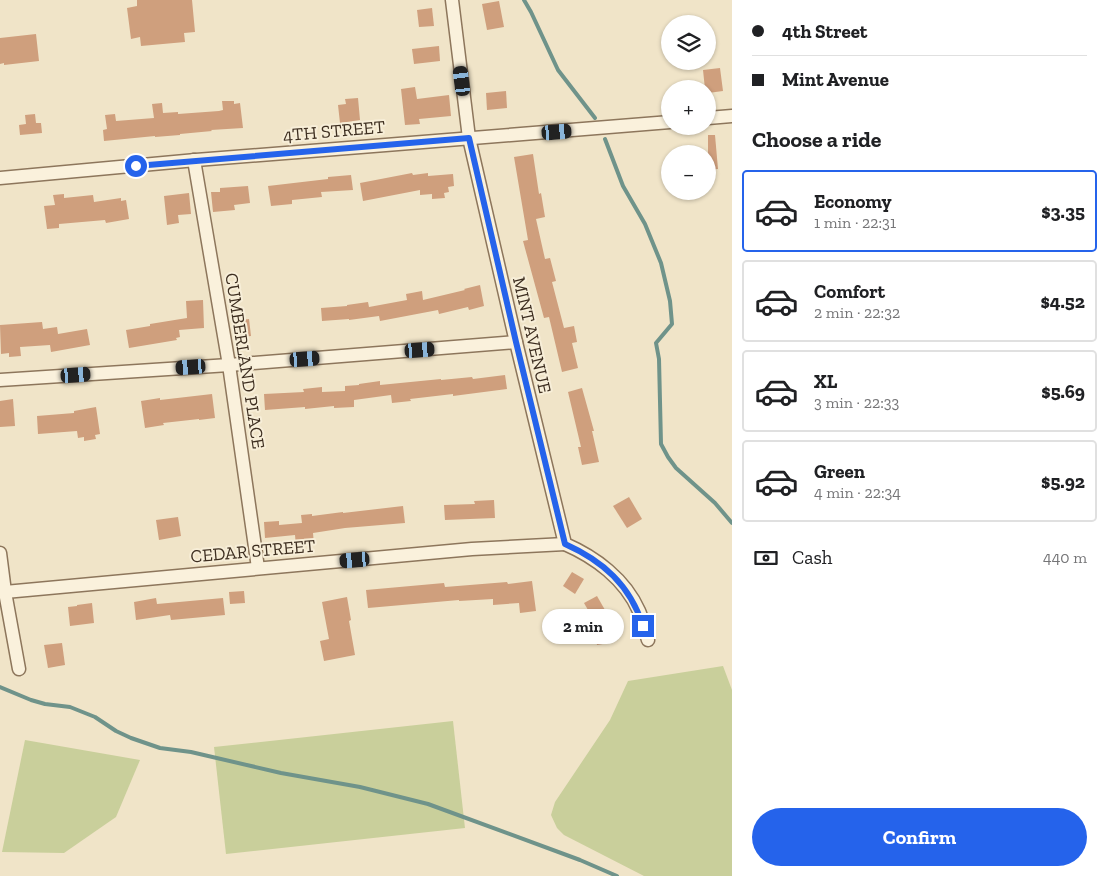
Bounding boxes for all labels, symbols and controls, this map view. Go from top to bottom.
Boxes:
map controls [661,15,716,200]
button: layers [661,15,716,70]
text: 4th Street [782,20,867,43]
car [452,65,471,97]
text: Mint Avenue [782,68,889,91]
button: + [661,80,716,135]
street label: 4TH STREET [282,116,386,146]
car [541,123,572,141]
text: Choose a ride [752,126,882,153]
button: − [661,145,716,200]
route start [125,155,147,177]
icon: car [754,189,799,234]
text: Economy [814,190,892,213]
text: $3.35 [1041,200,1085,223]
text: 1 min · 22:31 [814,213,896,232]
street label: CUMBERLAND PLACE [220,271,270,451]
street label: MINT AVENUE [508,275,556,395]
icon: car [754,279,799,324]
text: Comfort [814,280,885,303]
text: $4.52 [1040,290,1085,313]
text: 2 min · 22:32 [814,303,900,322]
car [404,341,435,359]
car [289,350,320,368]
car [175,358,206,376]
car [60,366,91,384]
icon: car [754,369,799,414]
text: XL [814,370,837,393]
text: $5.69 [1041,380,1085,403]
text: 3 min · 22:33 [814,393,899,412]
icon: car [754,459,799,504]
text: Green [814,460,865,483]
text: $5.92 [1041,470,1085,493]
text: 4 min · 22:34 [814,483,901,502]
street label: CEDAR STREET [190,535,316,567]
icon: cash [752,544,780,572]
text: Cash [792,546,832,569]
text: 440 m [1043,548,1087,567]
car [339,551,370,569]
callout: 2 min [543,608,626,644]
route end [632,615,654,637]
text: 2 min [563,617,603,636]
button: Confirm [752,808,1087,866]

